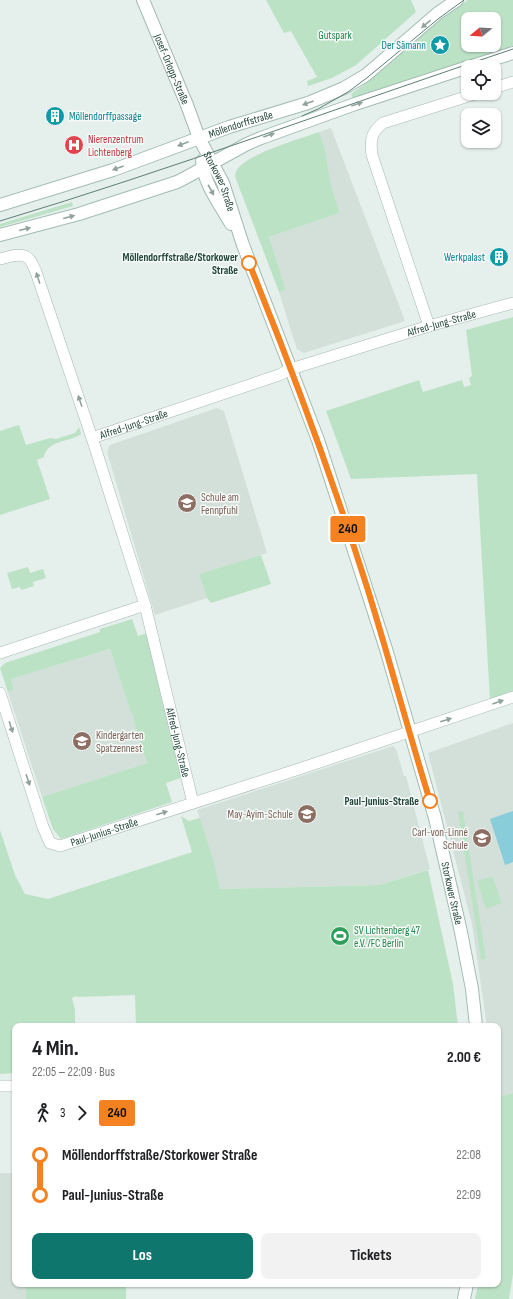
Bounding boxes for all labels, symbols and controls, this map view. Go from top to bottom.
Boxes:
north arrow [461,12,501,52]
map controls [461,12,501,148]
one-way arrow [421,19,431,28]
park label: Gutspark [318,29,353,42]
street label: Josef-Orlopp-Straße [151,31,192,106]
place icon: Der Sämann [429,34,451,56]
place label: Der Sämann [382,39,426,52]
button: locate [461,60,501,100]
one-way arrow [302,100,314,106]
one-way arrow [351,101,363,107]
building icon: Möllendorffpassage [44,105,66,127]
street label: Möllendorffstraße [207,108,274,141]
button: layers [461,108,501,148]
place label: Möllendorffpassage [69,110,142,123]
one-way arrow [264,132,276,138]
place label: Nierenzentrum Lichtenberg [88,133,143,159]
hospital icon: Nierenzentrum Lichtenberg [63,134,85,156]
one-way arrow [177,142,189,148]
street label: Storkower Straße [201,149,238,213]
one-way arrow [111,166,123,172]
one-way arrow [208,184,215,196]
one-way arrow [63,213,75,219]
one-way arrow [19,225,31,231]
building icon: Werkpalast [488,246,510,268]
place label: Möllendorffstraße/Storkower Straße [123,251,239,277]
place label: Werkpalast [444,251,486,264]
marker: Möllendorffstraße/Storkower Straße [241,255,257,271]
one-way arrow [35,272,41,284]
street label: Alfred-Jung-Straße [404,307,477,339]
one-way arrow [76,395,82,407]
street label: Alfred-Jung-Straße [97,406,169,442]
place label: Schule am Fennpfuhl [201,491,239,517]
school or university icon: Schule am Fennpfuhl [176,492,198,514]
line badge: 240 [325,516,371,542]
text: 240 [338,520,358,537]
one-way arrow [492,699,504,705]
street label: Alfred-Jung-Straße [163,705,193,778]
one-way arrow [441,716,453,722]
one-way arrow [8,722,14,734]
place label: Kindergarten Spatzennest [96,729,144,755]
school or university icon: Kindergarten Spatzennest [71,730,93,752]
one-way arrow [25,775,31,787]
marker: Paul-Junius-Straße [422,793,438,809]
place label: Paul-Junius-Straße [345,795,419,808]
school or university icon: May-Ayim-Schule [296,803,318,825]
place label: May-Ayim-Schule [228,808,293,821]
one-way arrow [156,810,168,816]
street label: Paul-Junius-Straße [69,815,140,849]
place label: Carl-von-Linné Schule [412,826,468,852]
school or university icon: Carl-von-Linné Schule [471,827,493,849]
street label: Storkower Straße [439,861,466,926]
place label: SV Lichtenberg 47 e.V. /FC Berlin [354,924,421,950]
sports icon: SV Lichtenberg 47 e.V. /FC Berlin [329,925,351,947]
text: 4 Min. [32,1035,79,1062]
text: 2.00 € [447,1048,481,1067]
text: 22:05 – 22:09 · Bus [32,1064,115,1080]
icon: walk [32,1102,54,1124]
icon: forward [71,1102,93,1124]
text: 240 [107,1104,127,1121]
text: 3 [60,1105,65,1121]
text: Möllendorffstraße/Storkower Straße [62,1146,257,1165]
text: 22:08 [456,1147,481,1163]
text: Paul-Junius-Straße [62,1186,164,1205]
text: 22:09 [456,1187,481,1203]
button: Los [32,1233,253,1279]
button: Tickets [261,1233,481,1279]

